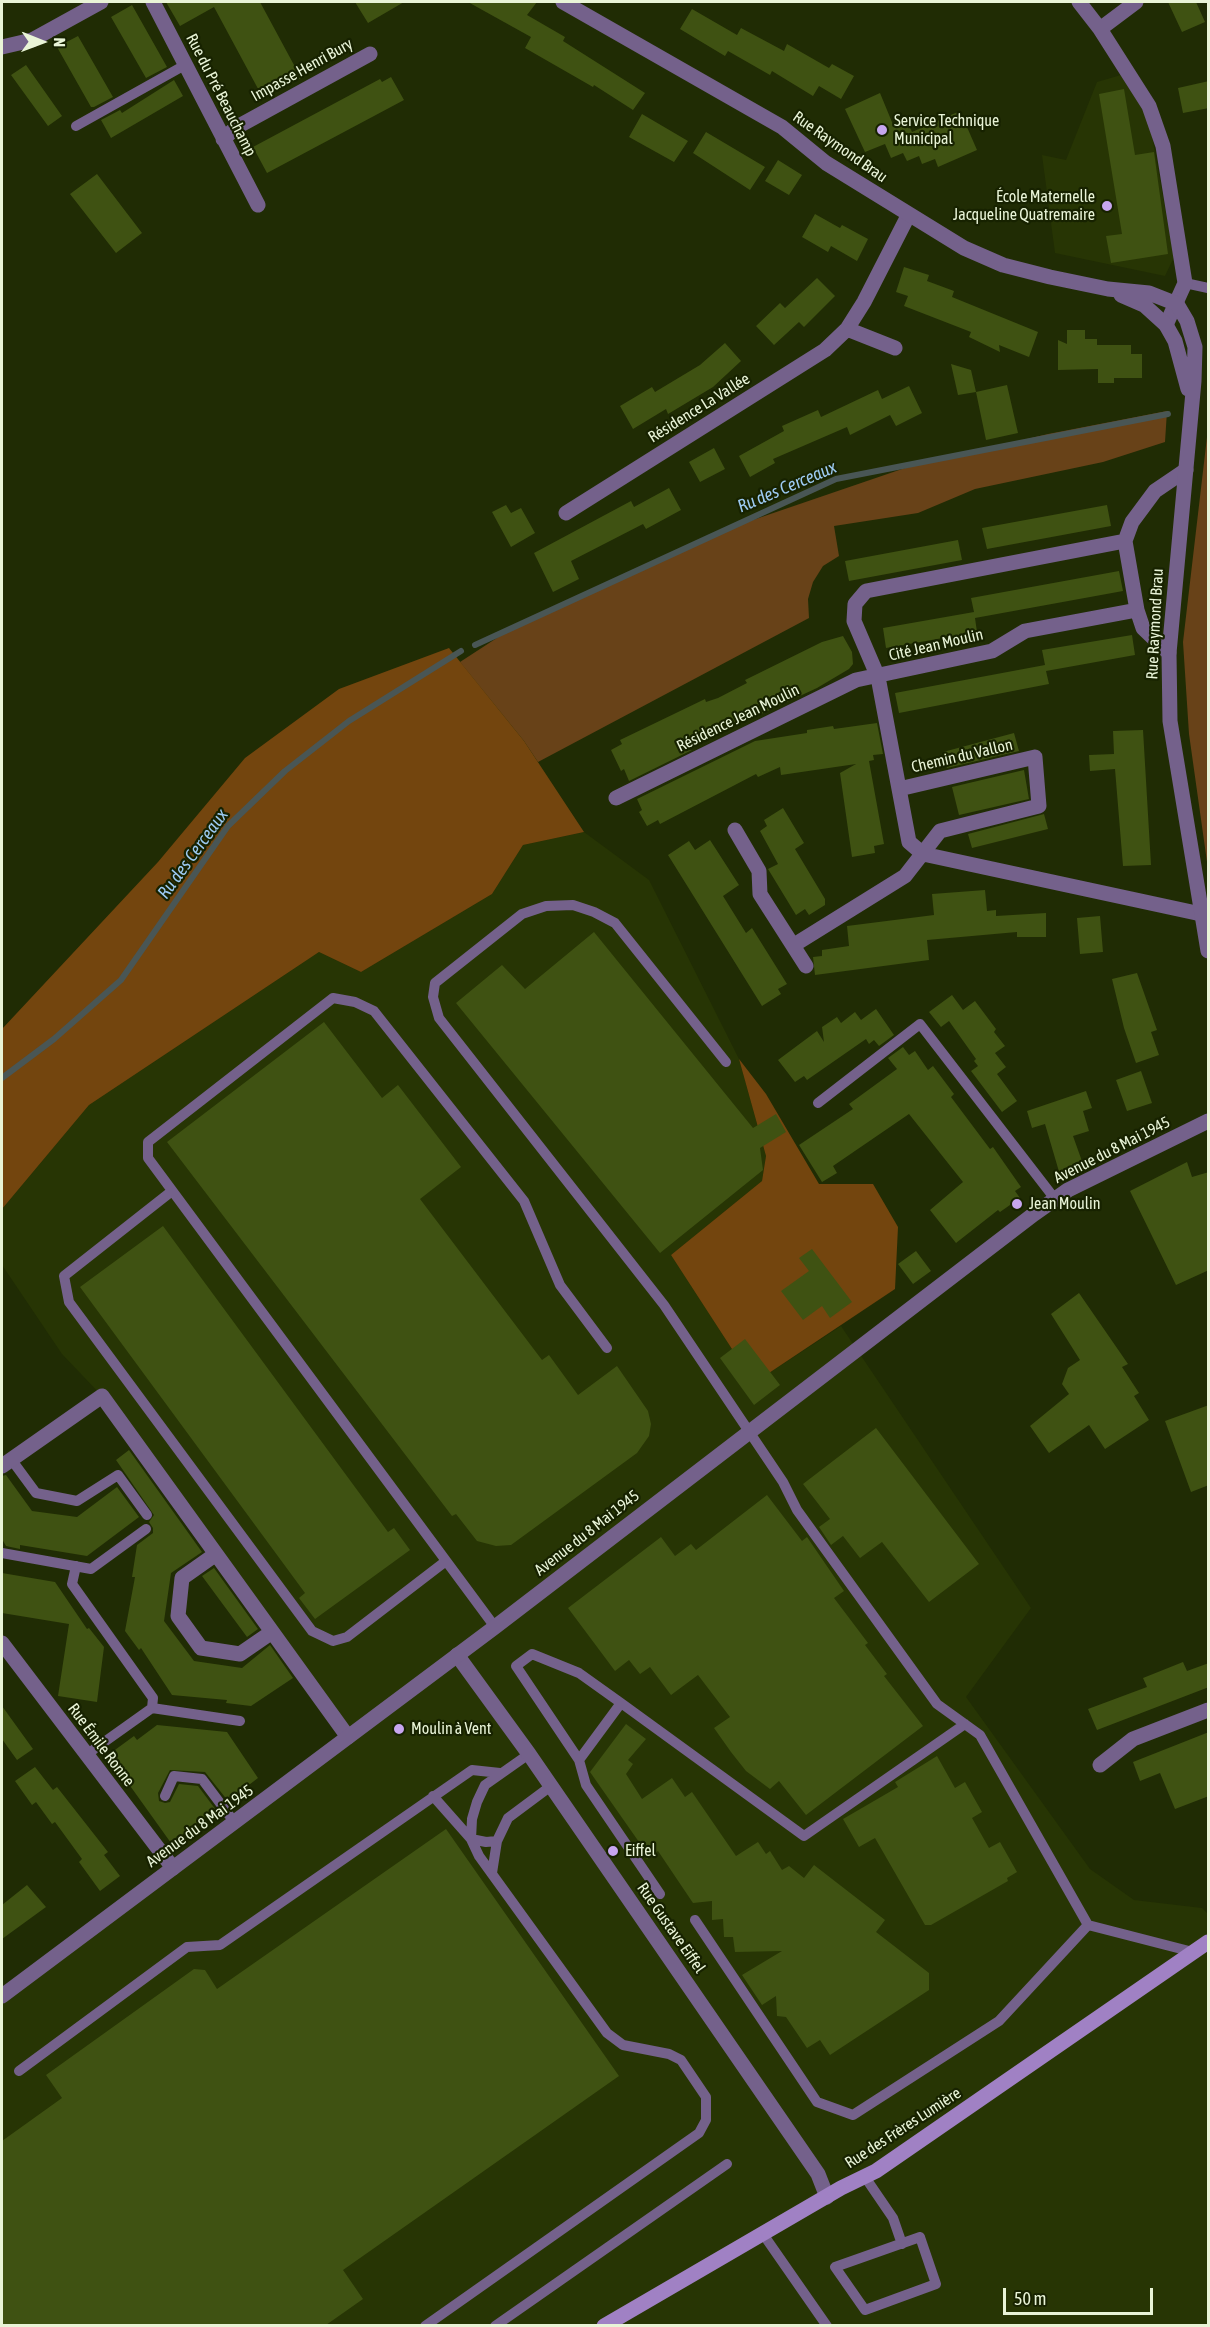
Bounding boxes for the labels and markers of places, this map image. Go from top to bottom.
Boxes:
place label: Service Technique Municipal [894,111,999,149]
marker: Service Technique Municipal [875,123,889,137]
place label: École Maternelle Jacqueline Quatremaire [953,187,1095,225]
marker: École Maternelle Jacqueline Quatremaire [1100,199,1114,213]
place label: Jean Moulin [1029,1194,1100,1214]
marker: Jean Moulin [1010,1197,1024,1211]
place label: Moulin à Vent [411,1719,491,1739]
marker: Moulin à Vent [392,1722,406,1736]
place label: Eiffel [625,1841,656,1861]
marker: Eiffel [606,1844,620,1858]

